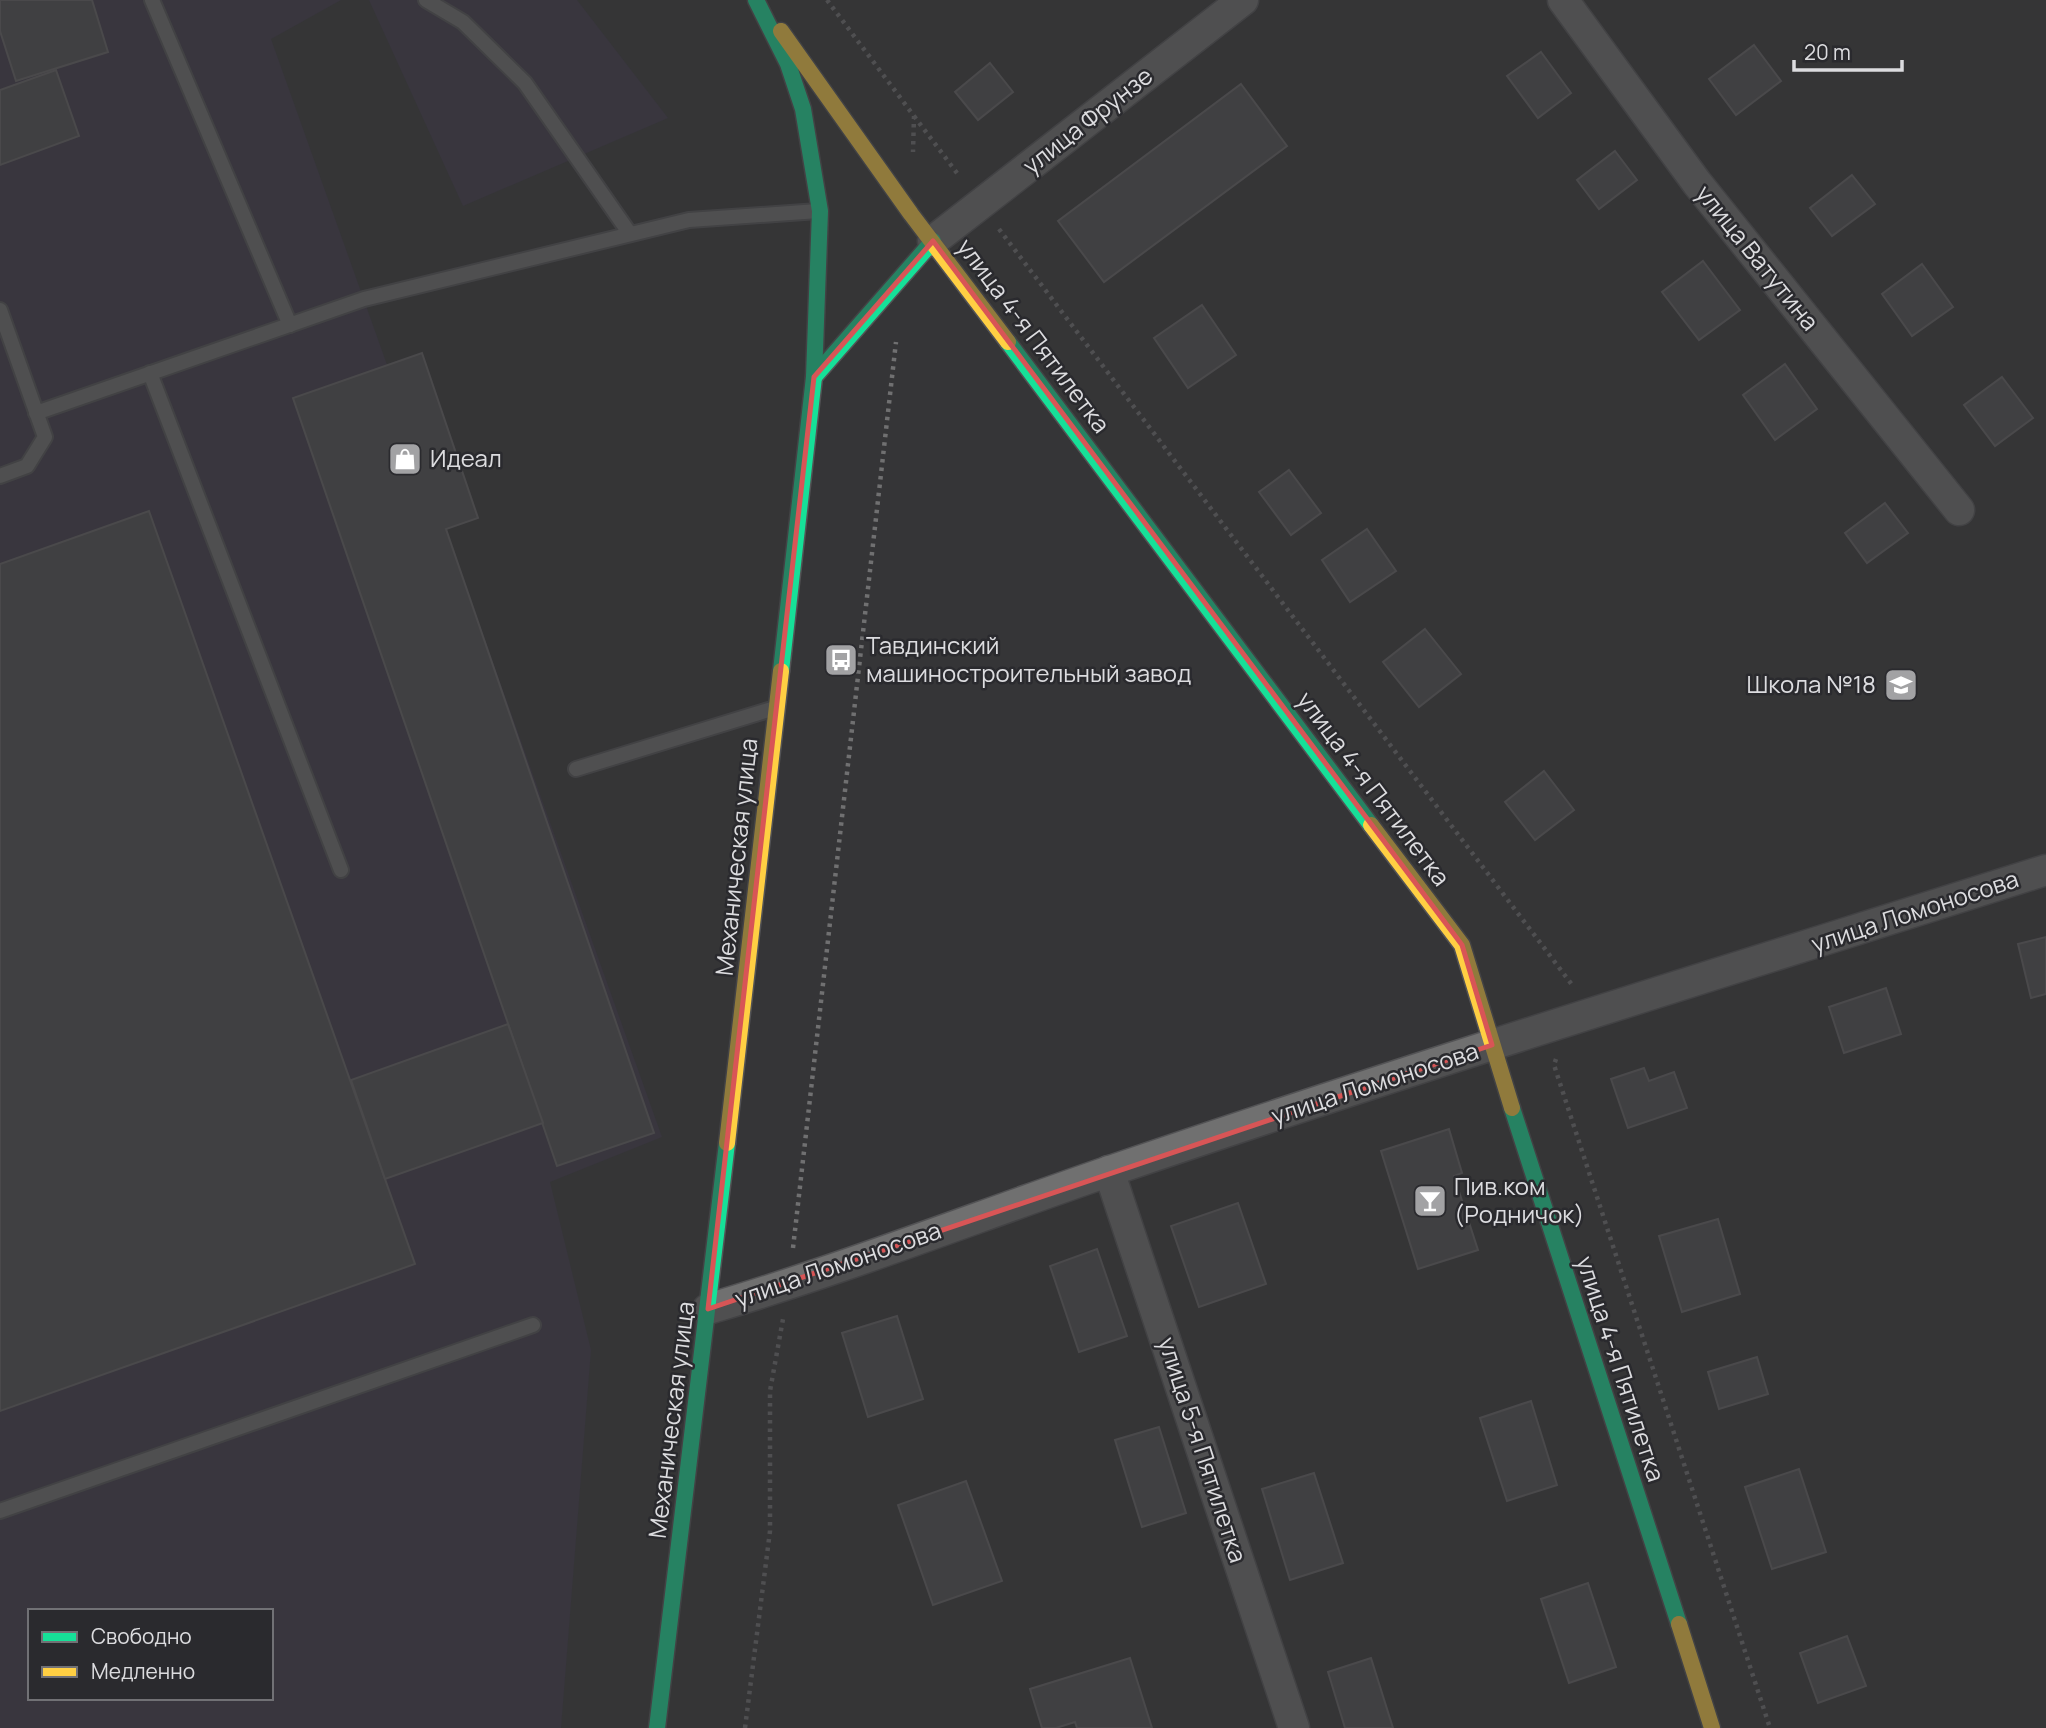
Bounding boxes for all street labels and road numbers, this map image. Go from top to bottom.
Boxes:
street label: улица Фрунзе [1015,59,1159,181]
street label: улица Ватутина [1689,177,1827,337]
street label: улица 4-я Пятилетка [950,231,1118,439]
street label: улица 4-я Пятилетка [1290,684,1458,892]
street label: Механическая улица [707,737,764,977]
street label: улица Ломоносова [1807,861,2022,960]
street label: улица Ломоносова [1267,1033,1482,1132]
street label: улица Ломоносова [730,1213,945,1314]
street label: улица 4-я Пятилетка [1569,1251,1674,1486]
street label: Механическая улица [640,1299,701,1540]
street label: улица 5-я Пятилетка [1151,1333,1255,1567]

